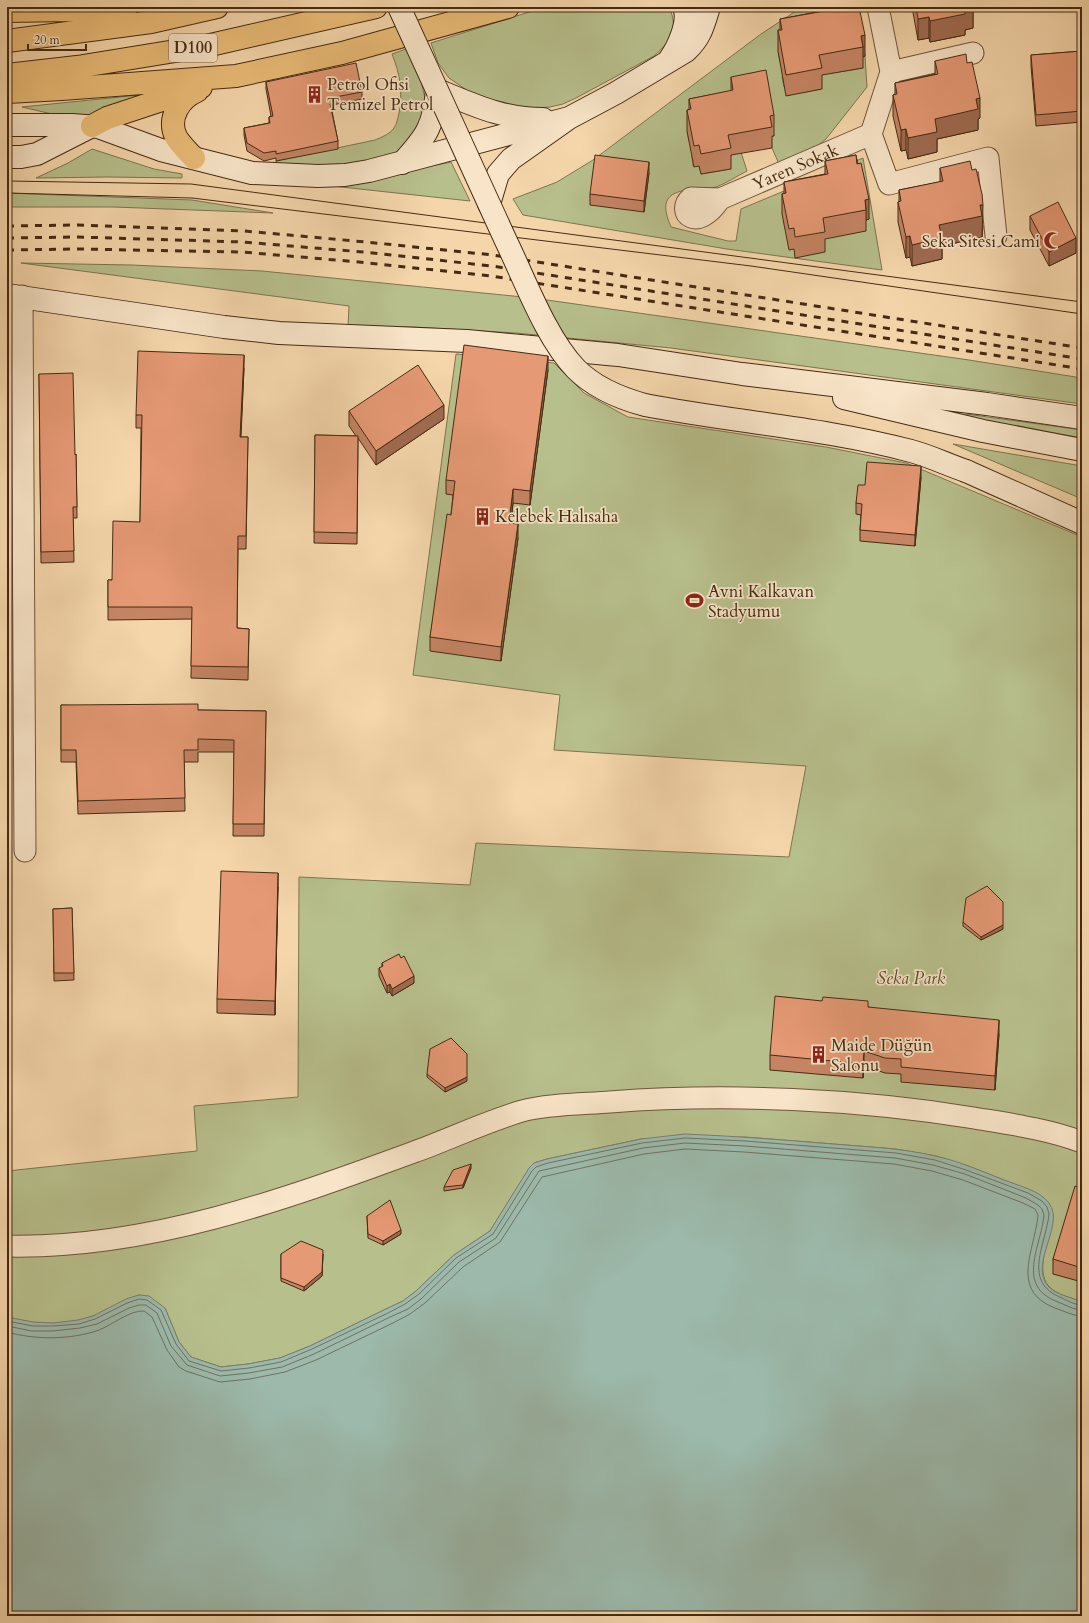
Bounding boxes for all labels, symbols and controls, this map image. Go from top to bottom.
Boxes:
scale bar [28,26,86,52]
text: 20 m [34,32,61,48]
road number: D100 [169,34,217,62]
place label: Petrol Ofisi Temizel Petrol [327,73,434,116]
building icon: Petrol Ofisi Temizel Petrol [304,84,324,104]
street label: Yaren Sokak [749,138,843,195]
place label: Seka Sitesi Cami [922,230,1040,253]
mosque icon: Seka Sitesi Cami [1043,231,1063,251]
place label: Kelebek Halısaha [495,505,619,528]
building icon: Kelebek Halısaha [472,506,492,526]
place label: Avni Kalkavan Stadyumu [708,580,814,623]
sports icon: Avni Kalkavan Stadyumu [685,591,705,611]
park label: Seka Park [877,967,946,990]
place label: Maide Düğün Salonu [831,1034,932,1077]
building icon: Maide Düğün Salonu [808,1045,828,1065]

